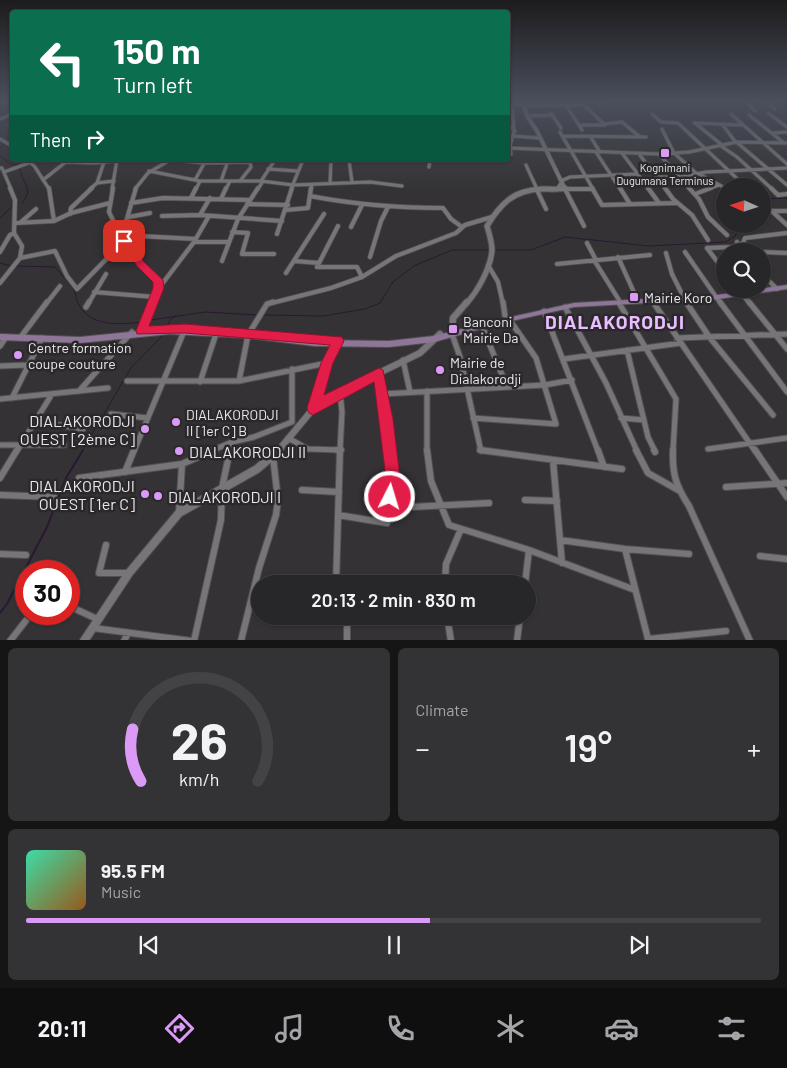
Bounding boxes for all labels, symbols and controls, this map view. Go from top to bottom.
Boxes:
text: 150 m [113,29,200,71]
icon: left [30,30,95,95]
text: Turn left [113,71,193,97]
icon: right [81,125,109,153]
text: Then [30,128,71,151]
marker: Kognimani Dugumana Terminus [659,147,671,159]
place label: Kognimani Dugumana Terminus [616,161,714,187]
north arrow [716,178,771,232]
map controls [716,178,771,298]
pin [103,220,145,262]
icon: arrive [110,227,138,255]
button: search [716,243,771,298]
place label: Mairie Koro [644,289,712,306]
marker: Mairie Koro [628,291,640,303]
district label: DIALAKORODJI [545,310,685,333]
place label: Banconi Mairie Da [463,313,518,346]
marker: Banconi Mairie Da [447,323,459,335]
place label: Centre formation coupe couture [28,339,131,372]
marker: Centre formation coupe couture [12,349,24,361]
place label: Mairie de Dialakorodji [450,354,521,387]
marker: Mairie de Dialakorodji [434,364,446,376]
place label: DIALAKORODJI II [1er C] B [186,406,279,439]
place label: DIALAKORODJI OUEST [2ème C] [20,411,135,448]
marker: DIALAKORODJI II [1er C] B [170,416,182,428]
marker: DIALAKORODJI OUEST [2ème C] [139,423,151,435]
place label: DIALAKORODJI II [189,442,306,461]
marker: DIALAKORODJI II [173,445,185,457]
position arrow [363,470,415,522]
place label: DIALAKORODJI OUEST [1er C] [29,476,135,513]
place label: DIALAKORODJI I [168,487,281,506]
marker: DIALAKORODJI OUEST [1er C] [139,488,151,500]
marker: DIALAKORODJI I [152,490,164,502]
speed limit sign: 30 [15,560,80,625]
text: 20:13 · 2 min · 830 m [311,588,476,611]
text: Climate [416,700,468,719]
text: 26 [170,708,227,770]
text: 19° [564,724,612,770]
text: − [416,731,430,765]
text: + [747,731,761,765]
text: km/h [179,768,219,790]
text: 95.5 FM [101,859,165,882]
text: Music [101,882,141,901]
icon: previous [135,931,163,959]
icon: pause [380,931,408,959]
icon: next [625,931,653,959]
icon: directions [162,1011,197,1046]
icon: music [272,1011,307,1046]
icon: phone [383,1011,418,1046]
icon: climate [493,1011,528,1046]
icon: car [604,1011,639,1046]
icon: filters [714,1011,749,1046]
text: 20:11 [38,1015,86,1041]

